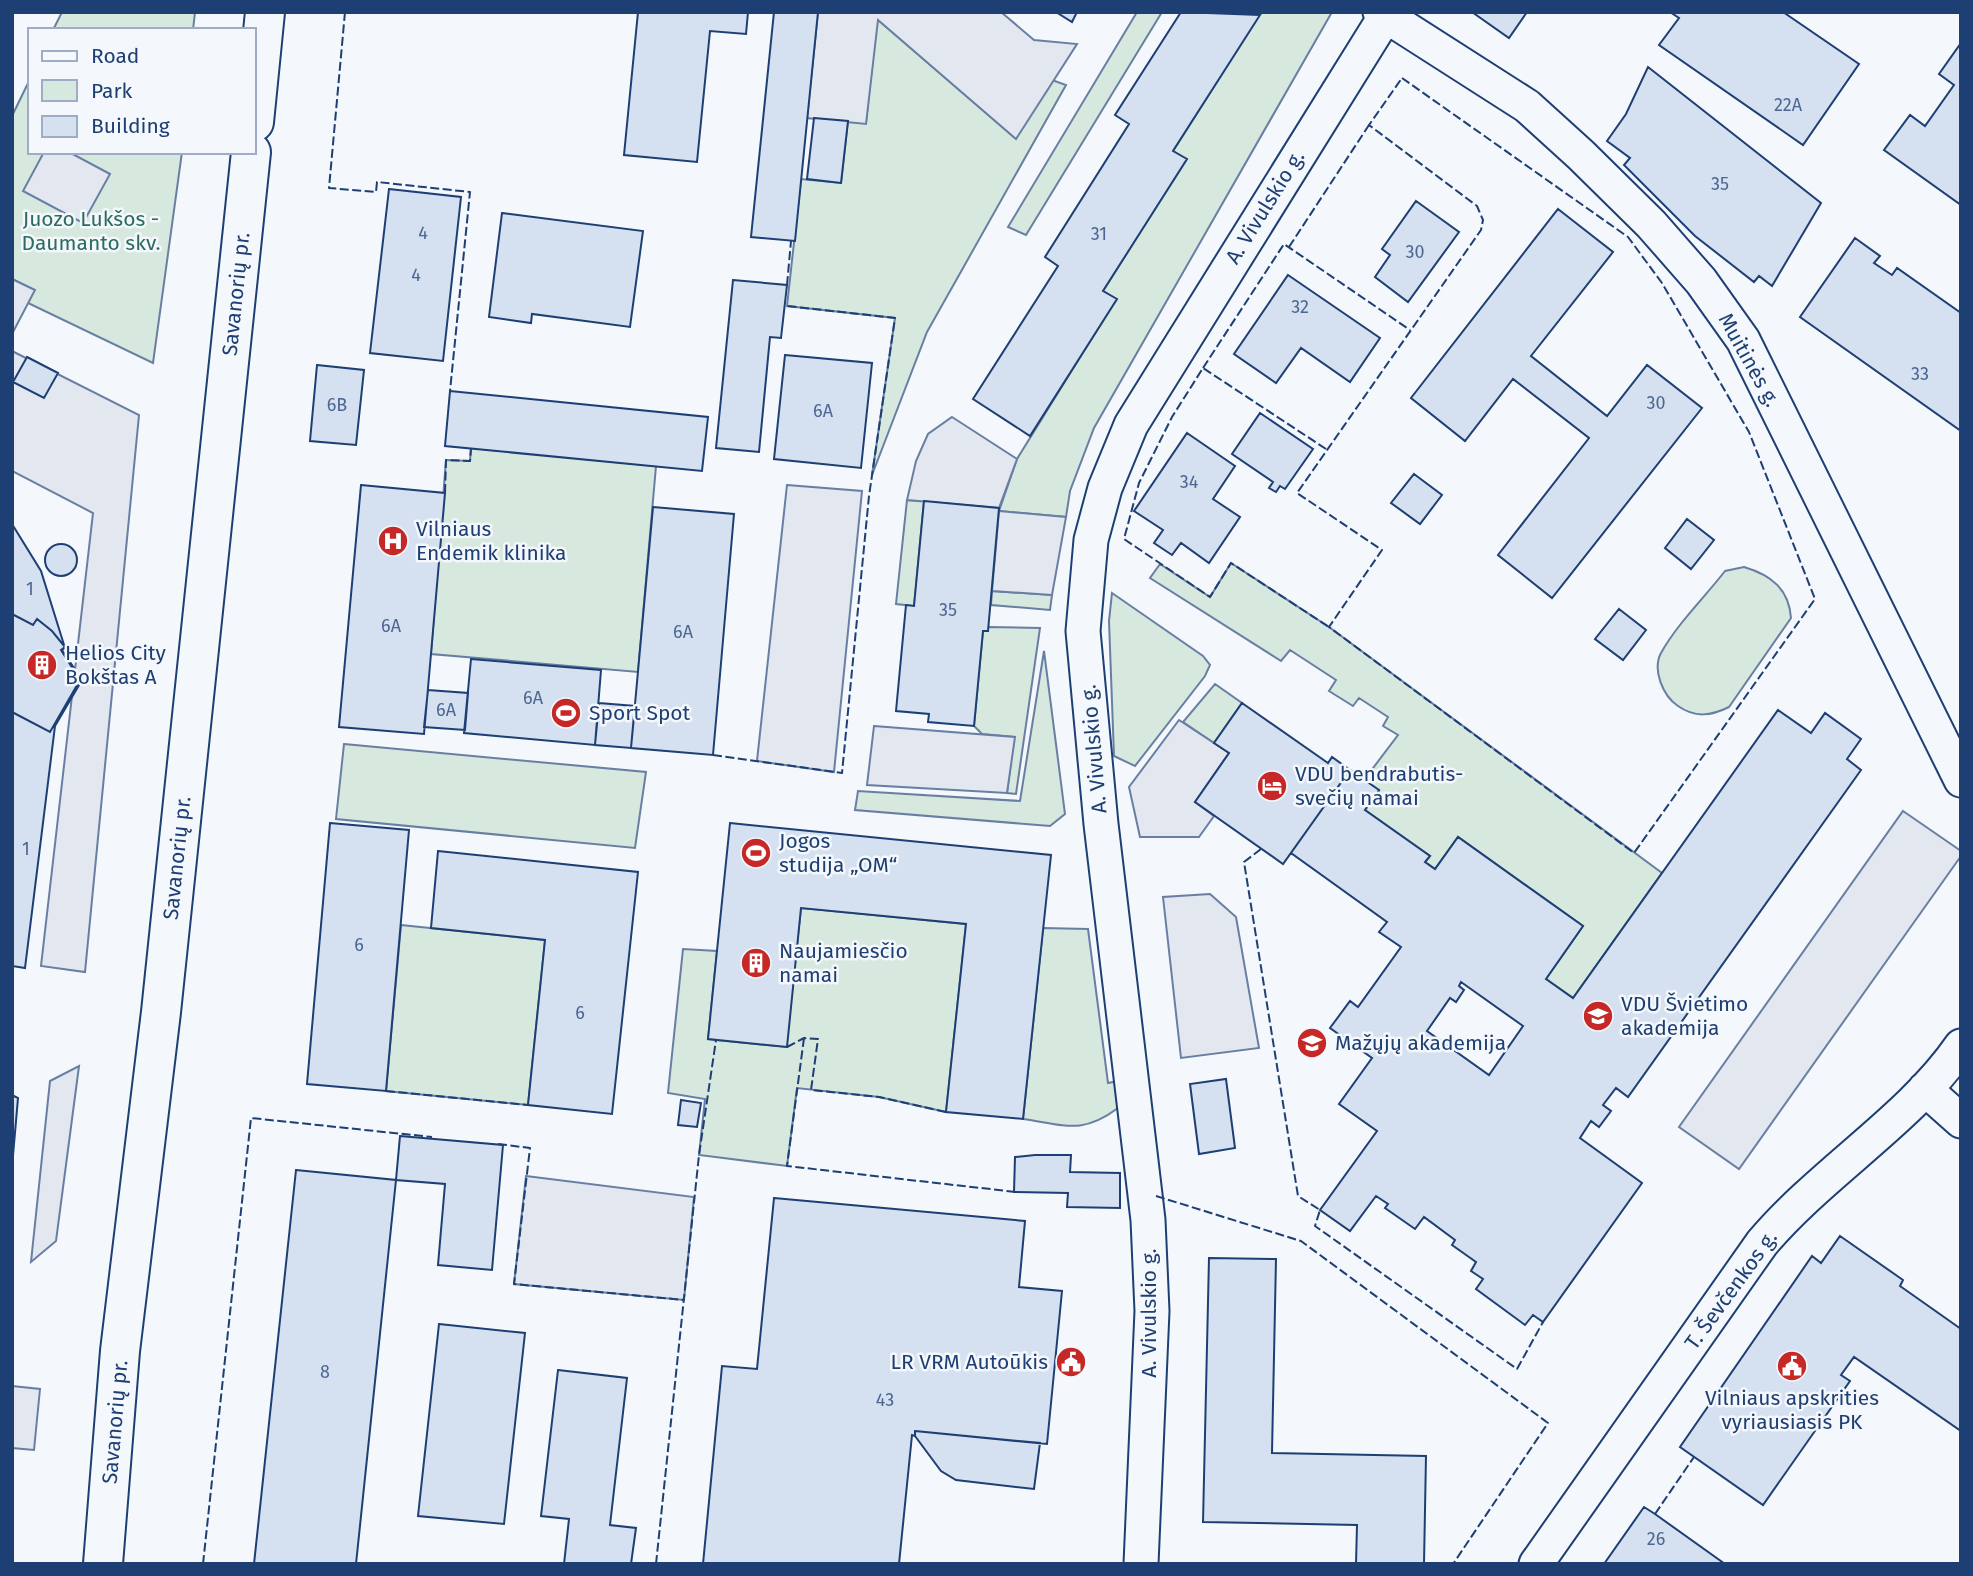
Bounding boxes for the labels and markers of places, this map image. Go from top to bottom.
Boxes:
place label: Vilniaus Endemik klinika [416,516,567,566]
hospital icon: Vilniaus Endemik klinika [376,524,410,558]
place label: Helios City Bokštas A [65,640,167,690]
building icon: Helios City Bokštas A [25,648,59,682]
sports icon: Sport Spot [549,696,583,730]
place label: Sport Spot [589,700,691,726]
place label: VDU bendrabutis- svečių namai [1295,761,1464,811]
hotel icon: VDU bendrabutis- svečių namai [1255,769,1289,803]
place label: Jogos studija „OM“ [779,828,897,878]
sports icon: Jogos studija „OM“ [739,836,773,870]
place label: Naujamiesčio namai [779,938,908,988]
building icon: Naujamiesčio namai [739,946,773,980]
place label: VDU Švietimo akademija [1621,991,1748,1041]
school or university icon: VDU Švietimo akademija [1581,999,1615,1033]
school or university icon: Mažųjų akademija [1295,1026,1329,1060]
place label: Mažųjų akademija [1335,1030,1506,1056]
public building icon: LR VRM Autoūkis [1054,1345,1088,1379]
place label: LR VRM Autoūkis [891,1349,1048,1375]
public building icon: Vilniaus apskrities vyriausiasis PK [1775,1349,1809,1383]
place label: Vilniaus apskrities vyriausiasis PK [1705,1385,1879,1435]

